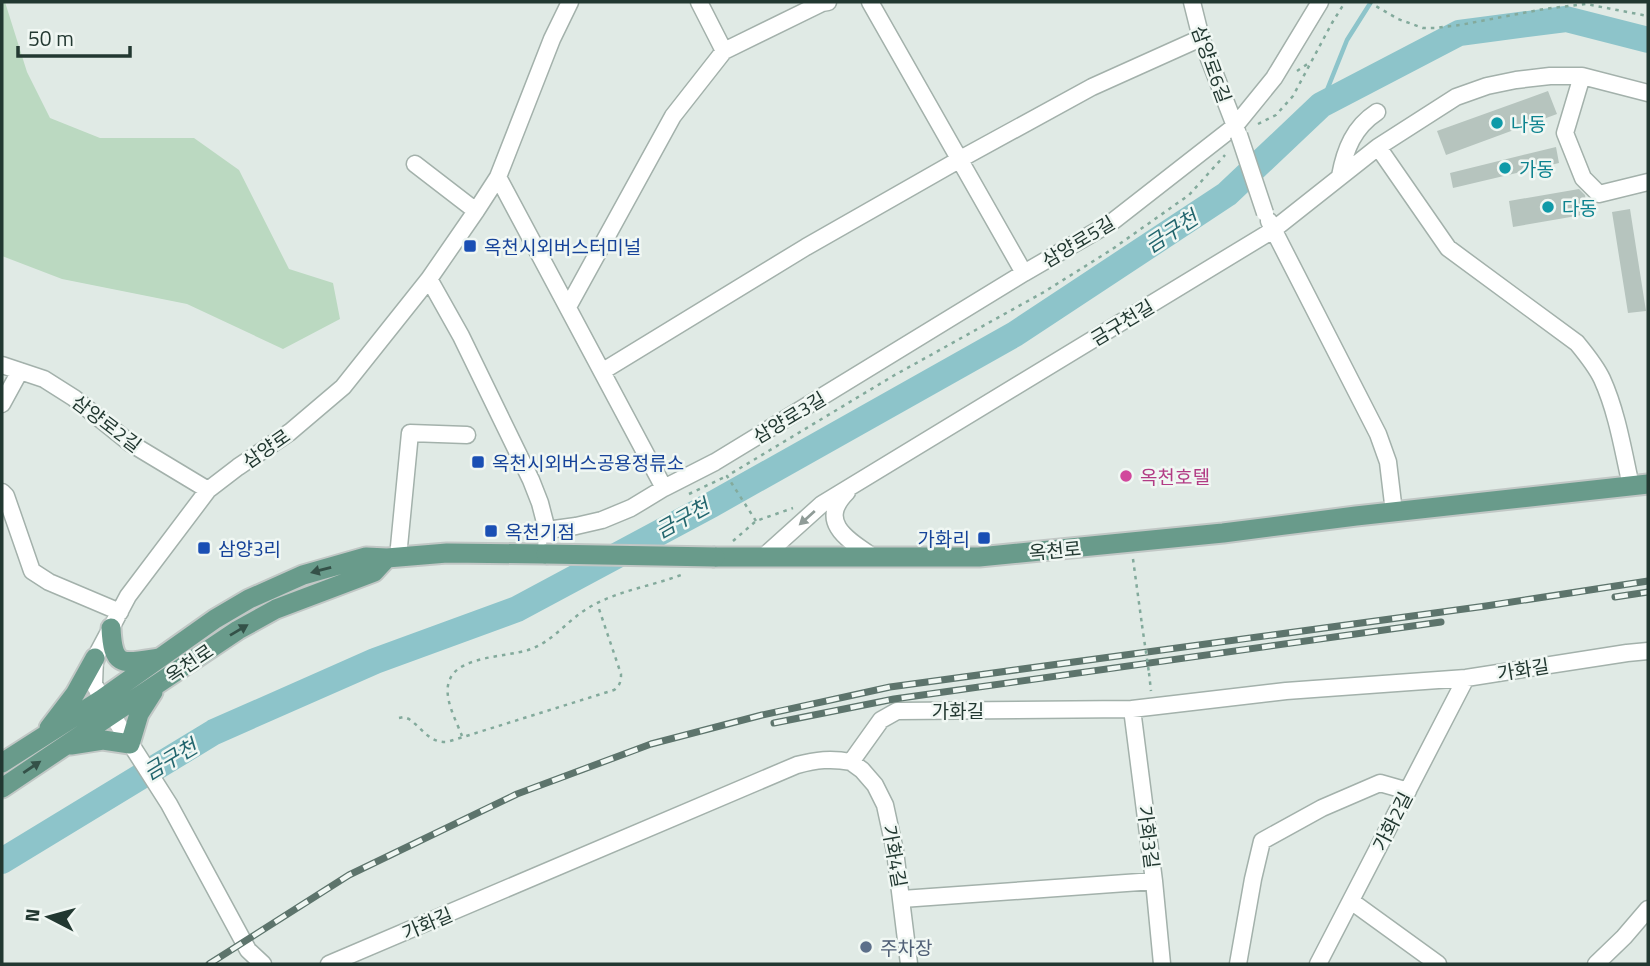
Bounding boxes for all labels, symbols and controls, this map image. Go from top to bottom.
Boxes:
scale bar [18,14,130,58]
street label: 삼양로6길 [1185,21,1239,107]
text: 50 m [28,22,74,54]
place label: 나동 [1511,109,1546,138]
marker: 나동 [1489,115,1505,131]
place label: 가동 [1519,154,1554,183]
marker: 가동 [1497,160,1513,176]
place label: 다동 [1562,193,1597,222]
marker: 다동 [1540,199,1556,215]
water label: 금구천 [1138,200,1206,260]
street label: 삼양로5길 [1036,208,1120,274]
place label: 옥천시외버스터미널 [484,232,641,261]
marker: 옥천시외버스터미널 [462,238,478,254]
street label: 금구천길 [1085,292,1159,352]
street label: 삼양로3길 [747,384,831,450]
street label: 삼양로2길 [66,387,148,459]
street label: 삼양로 [236,421,296,475]
place label: 옥천시외버스공용정류소 [492,448,684,477]
marker: 옥천시외버스공용정류소 [470,454,486,470]
place label: 옥천호텔 [1140,462,1210,491]
marker: 옥천호텔 [1118,468,1134,484]
water label: 금구천 [649,489,717,546]
one-way arrow [798,510,816,526]
place label: 옥천기점 [505,517,575,546]
marker: 옥천기점 [483,523,499,539]
place label: 가화리 [918,524,970,553]
marker: 가화리 [976,530,992,546]
street label: 옥천로 [1028,533,1082,567]
place label: 삼양3리 [218,534,281,563]
marker: 삼양3리 [196,540,212,556]
one-way arrow [310,565,331,575]
one-way arrow [229,624,248,637]
street label: 옥천로 [159,636,219,690]
street label: 가화길 [1495,651,1551,687]
street label: 가화길 [932,696,984,725]
water label: 금구천 [137,729,205,788]
one-way arrow [23,761,42,774]
street label: 가화2길 [1365,786,1419,856]
street label: 가화3길 [1131,804,1167,870]
street label: 가화4길 [875,822,915,890]
north arrow [14,882,84,952]
street label: 가화길 [397,899,457,947]
text: N [16,907,47,923]
place label: 주차장 [880,933,932,962]
marker: 주차장 [858,939,874,955]

